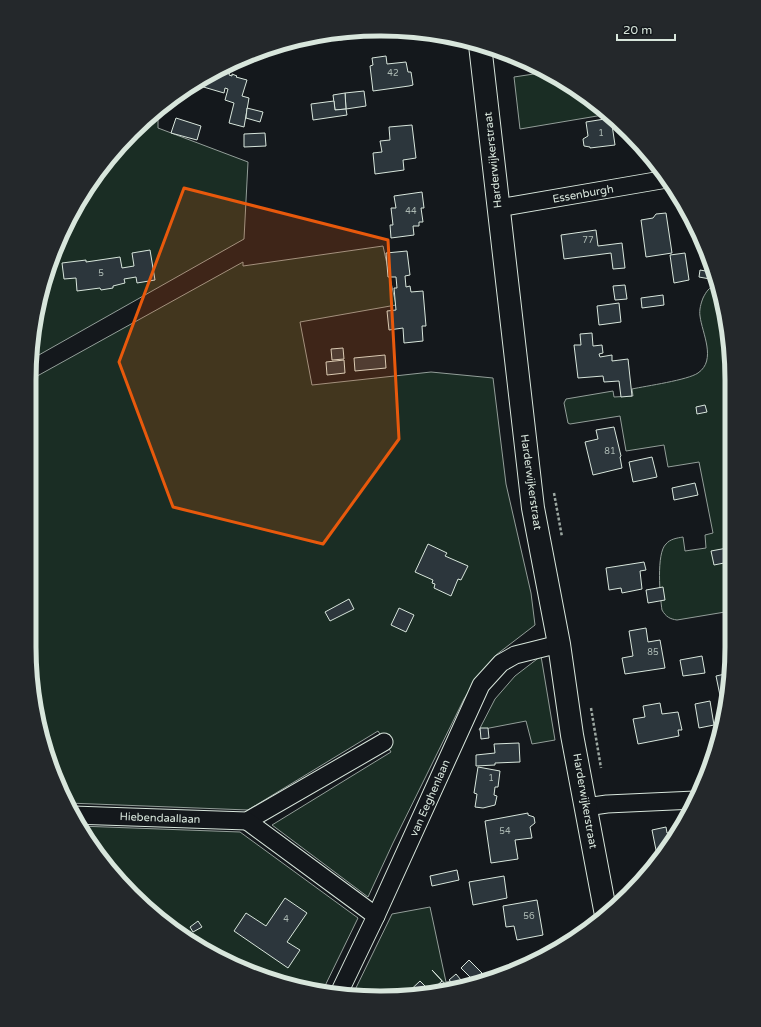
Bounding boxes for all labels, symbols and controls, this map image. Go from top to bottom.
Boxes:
scale bar [617,16,675,42]
text: 20 m [623,23,652,37]
house number: 42 [387,68,399,79]
street label: Harderwijkerstraat [481,111,505,209]
house number: 1 [598,128,604,139]
street label: Essenburgh [551,182,615,206]
house number: 44 [405,206,417,217]
house number: 77 [582,235,594,246]
house number: 5 [98,268,104,279]
street label: Harderwijkerstraat [518,433,544,531]
house number: 81 [604,446,616,457]
house number: 85 [647,647,659,658]
street label: Harderwijkerstraat [570,752,600,850]
street label: van Eeghenlaan [407,757,453,839]
house number: 1 [488,773,494,784]
street label: Hiebendaallaan [119,810,201,826]
house number: 54 [499,826,511,837]
house number: 56 [523,911,535,922]
house number: 4 [283,914,289,925]

